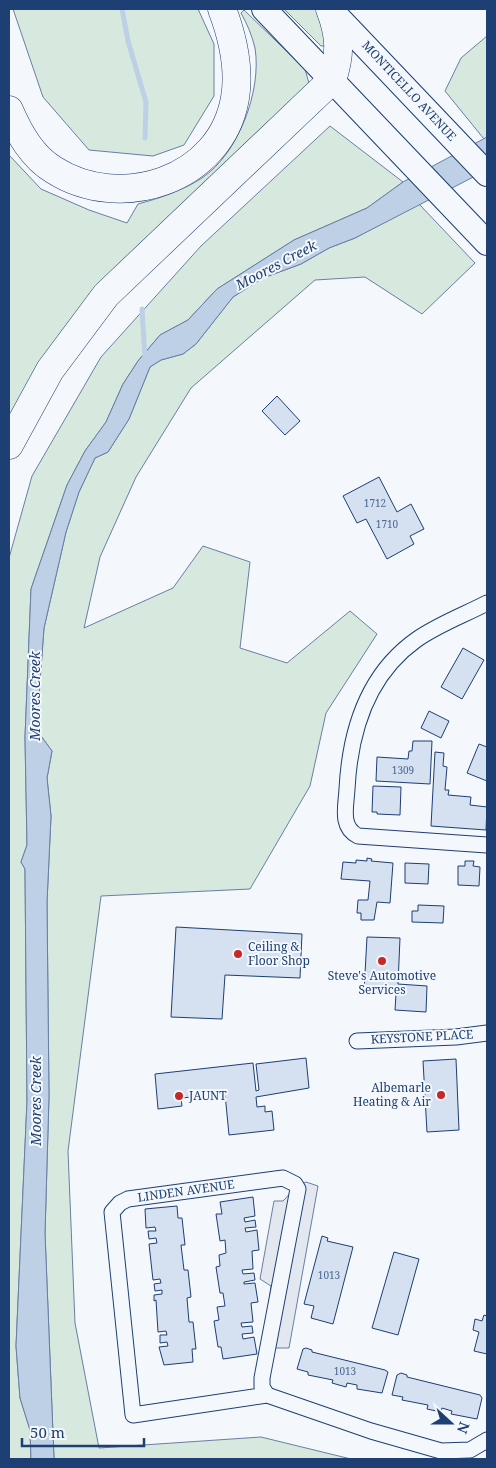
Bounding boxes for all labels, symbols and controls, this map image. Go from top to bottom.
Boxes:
street label: MONTICELLO AVENUE [358,37,460,144]
water label: Moores Creek [231,235,321,294]
house number: 1712 [364,496,386,510]
house number: 1710 [376,517,399,531]
water label: Moores Creek [25,650,44,742]
house number: 1309 [392,763,414,777]
place label: Ceiling & Floor Shop [248,938,310,969]
marker: Ceiling & Floor Shop [232,948,244,960]
marker: Steve's Automotive Services [376,955,388,967]
place label: Steve's Automotive Services [328,967,436,998]
street label: KEYSTONE PLACE [370,1025,474,1048]
water label: Moores Creek [26,1055,45,1147]
place label: Albemarle Heating & Air [353,1079,431,1110]
place label: JAUNT [188,1087,227,1104]
marker: Albemarle Heating & Air [435,1089,447,1101]
marker: JAUNT [173,1090,185,1102]
street label: LINDEN AVENUE [136,1175,236,1206]
house number: 1013 [318,1268,341,1282]
house number: 1013 [334,1364,357,1378]
north arrow [426,1398,476,1448]
scale bar [22,1416,145,1448]
text: N [453,1419,474,1436]
text: 50 m [30,1422,65,1442]

